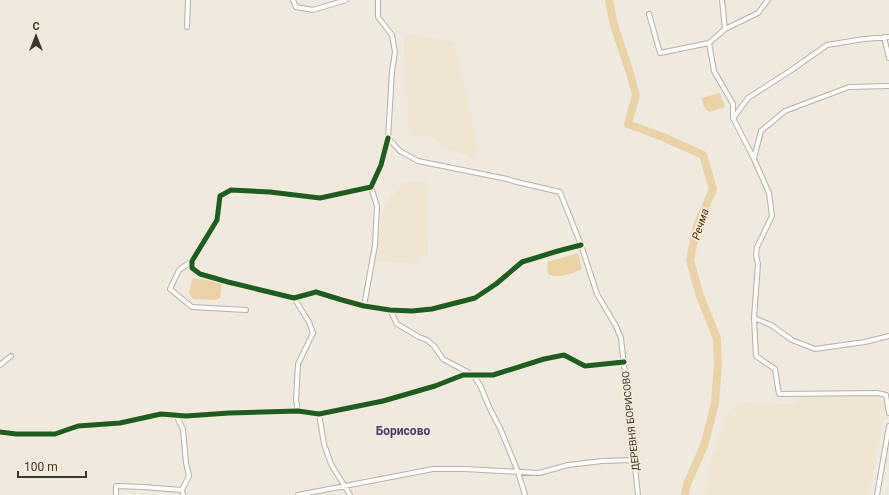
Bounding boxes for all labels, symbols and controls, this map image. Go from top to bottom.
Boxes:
north arrow [16,16,56,56]
text: С [32,20,40,33]
water label: Речма [689,207,712,241]
street label: ДЕРЕВНЯ БОРИСОВО [620,370,641,472]
district label: Борисово [376,424,430,438]
scale bar [18,453,86,479]
text: 100 m [24,460,58,474]

